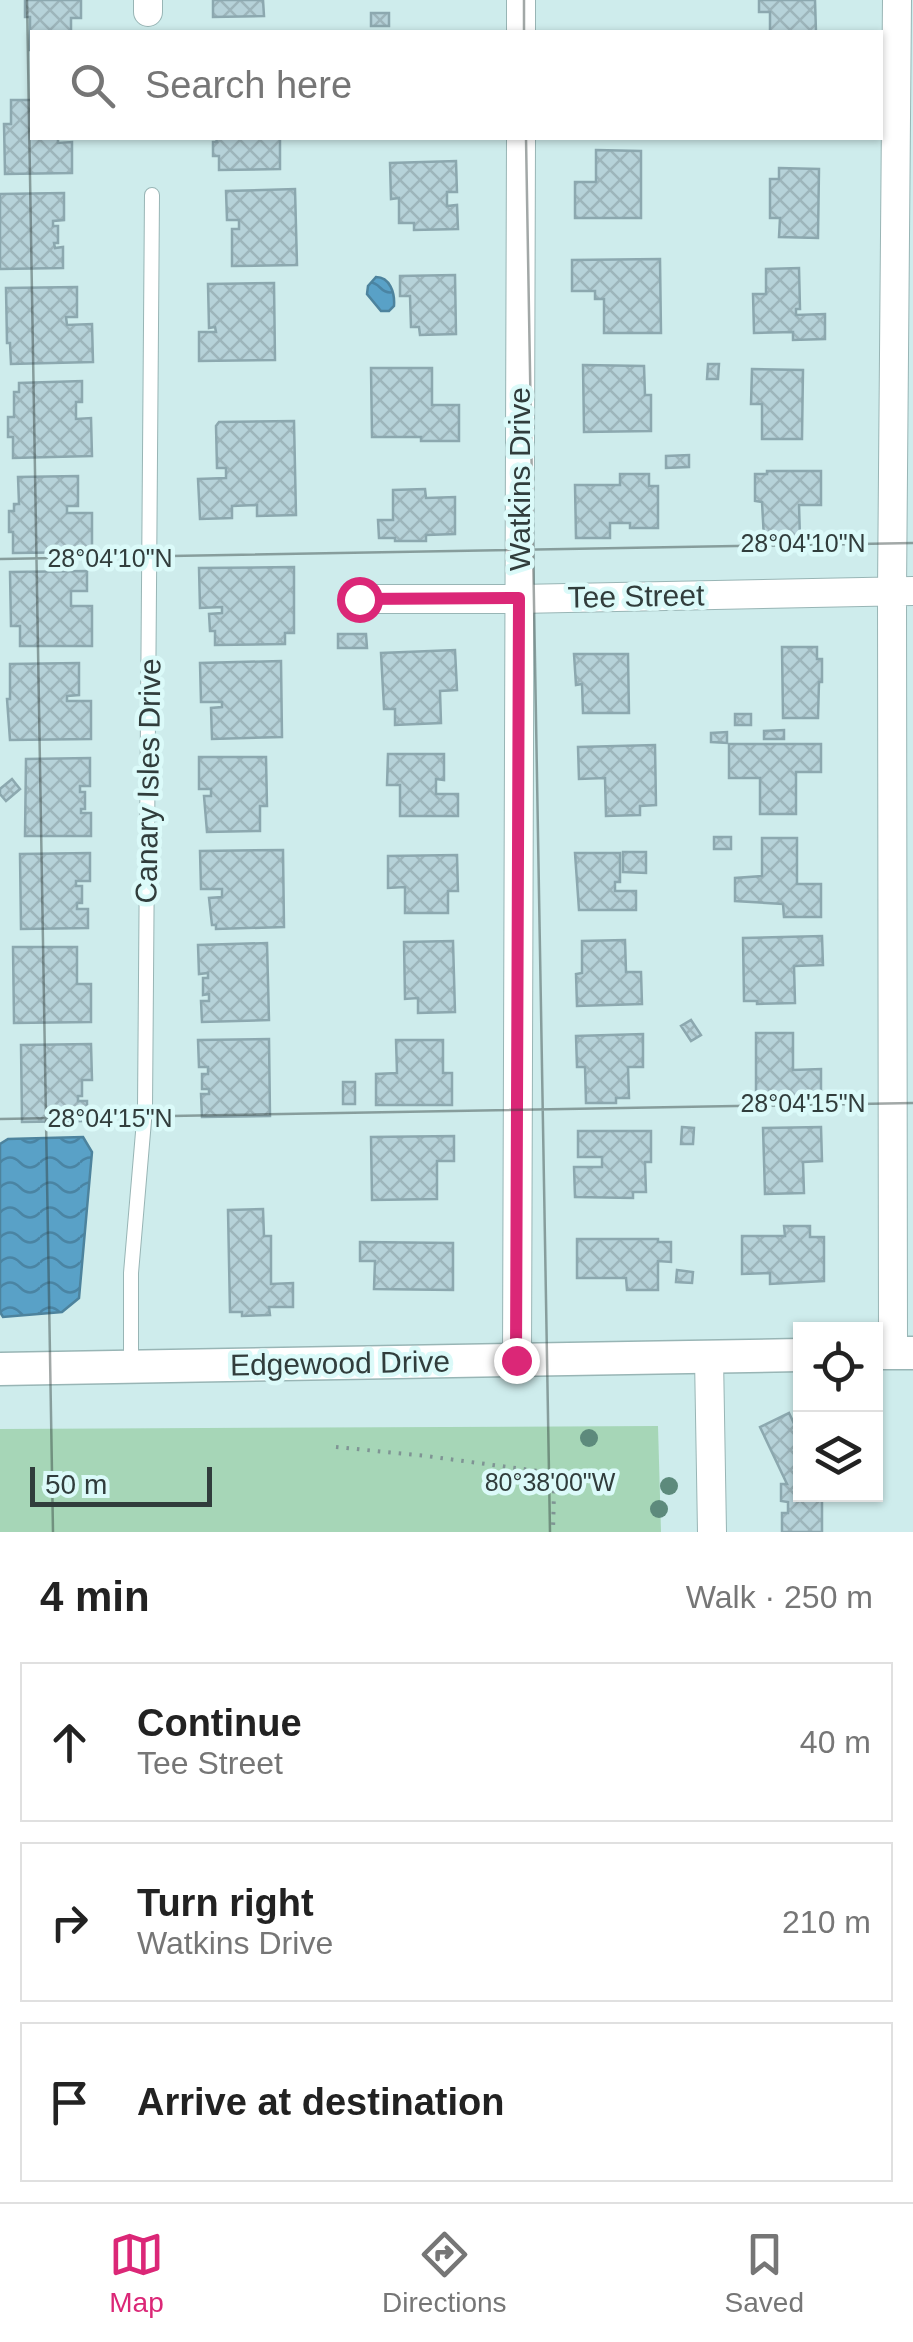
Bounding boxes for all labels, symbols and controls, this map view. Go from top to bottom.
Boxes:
search box [30,30,883,140]
icon: search [65,58,120,113]
text: Search here [145,64,352,106]
street label: Watkins Drive [503,387,536,571]
text: 28°04'10"N [740,529,866,557]
text: 28°04'10"N [47,544,173,572]
route start [337,577,383,623]
street label: Tee Street [567,578,705,614]
street label: Canary Isles Drive [129,658,167,904]
text: 28°04'15"N [740,1089,866,1117]
text: 28°04'15"N [47,1104,173,1132]
map controls [793,1322,883,1502]
button: locate [793,1322,883,1412]
route end [494,1338,540,1384]
street label: Edgewood Drive [230,1345,450,1381]
button: layers [793,1412,883,1502]
scale bar [30,1462,212,1506]
text: 80°38'00"W [485,1468,616,1496]
text: 50 m [45,1469,107,1500]
text: 4 min [40,1573,150,1620]
text: Walk · 250 m [686,1579,873,1615]
text: Continue [137,1702,302,1744]
icon: ahead [42,1715,97,1770]
text: 40 m [800,1724,871,1760]
text: Tee Street [137,1745,283,1781]
text: Turn right [137,1882,314,1924]
icon: right [42,1895,97,1950]
text: 210 m [782,1904,871,1940]
text: Watkins Drive [137,1925,333,1961]
icon: arrive [42,2075,97,2130]
text: Arrive at destination [137,2081,504,2123]
tab: Map [109,2227,164,2319]
tab: Directions [382,2227,507,2319]
tab: Saved [725,2227,804,2319]

